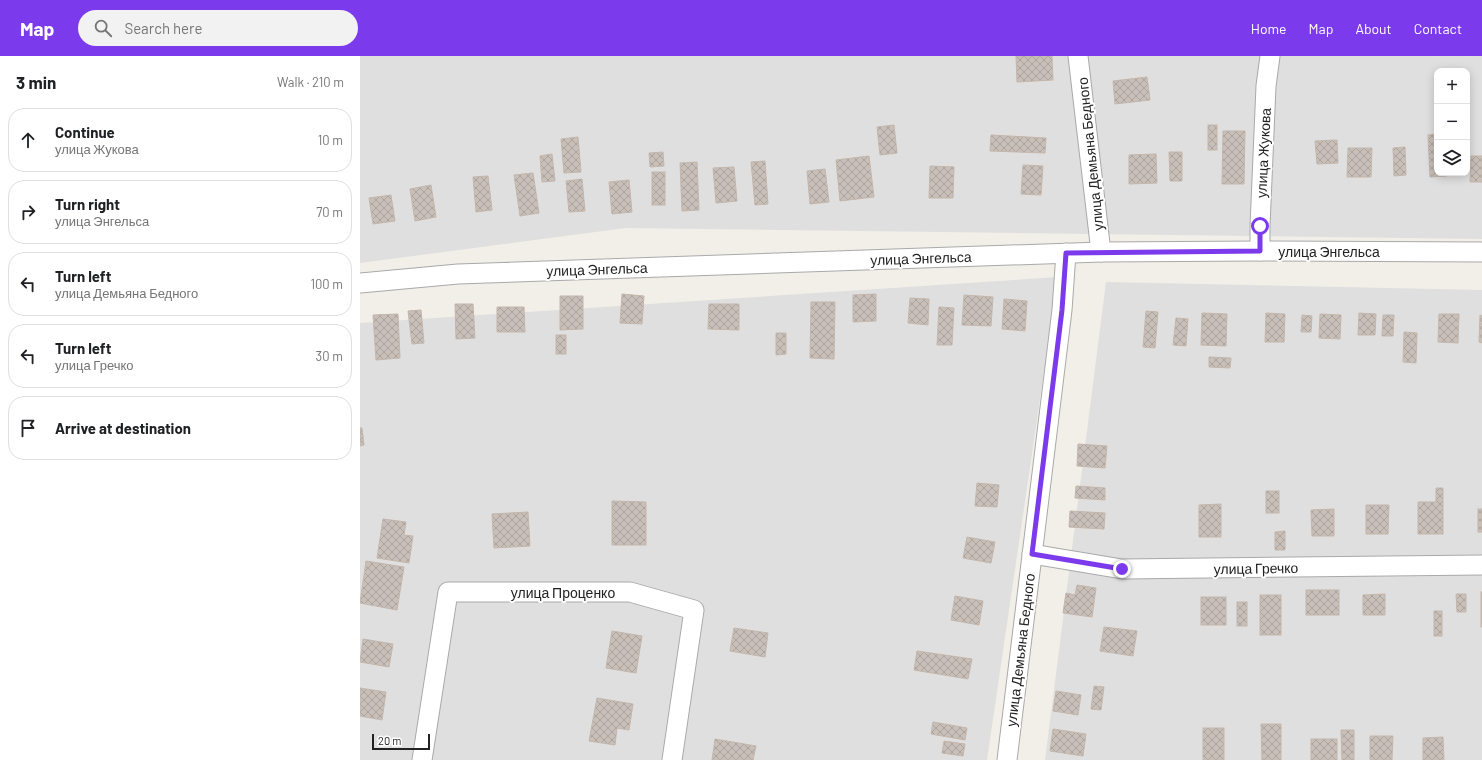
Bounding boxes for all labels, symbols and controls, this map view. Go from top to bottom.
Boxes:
search box [78,10,358,46]
text: Map [20,17,54,40]
icon: search [92,17,114,39]
text: Search here [124,19,202,37]
text: Home [1251,20,1287,37]
text: Map [1309,20,1333,37]
text: About [1355,20,1392,37]
text: Contact [1414,20,1462,37]
map controls [1434,68,1470,176]
button: + [1434,68,1470,104]
text: 3 min [16,72,56,92]
text: Walk · 210 m [277,74,344,90]
street label: улица Демьяна Бедного [1073,76,1107,232]
button: − [1434,104,1470,140]
street label: улица Жукова [1252,107,1274,198]
text: Continue [55,123,115,141]
icon: ahead [17,129,39,151]
text: 10 m [318,132,343,148]
button: layers [1434,140,1470,176]
text: улица Жукова [55,141,139,157]
text: Turn right [55,195,120,213]
icon: right [17,201,39,223]
text: 70 m [316,204,343,220]
text: улица Энгельса [55,213,149,229]
route start [1251,217,1269,235]
street label: улица Энгельса [1278,243,1380,260]
street label: улица Энгельса [870,248,972,268]
street label: улица Энгельса [546,259,648,279]
text: Turn left [55,267,111,285]
icon: left [17,273,39,295]
text: 100 m [310,276,343,292]
text: улица Демьяна Бедного [55,285,198,301]
text: Turn left [55,339,111,357]
icon: left [17,345,39,367]
text: 30 m [316,348,343,364]
text: улица Гречко [55,357,134,373]
icon: arrive [17,417,39,439]
text: Arrive at destination [55,419,191,437]
street label: улица Гречко [1214,559,1299,577]
route end [1113,560,1131,578]
street label: улица Демьяна Бедного [1002,572,1038,728]
street label: улица Проценко [511,584,615,601]
scale bar [372,732,430,751]
text: 20 m [378,734,401,747]

